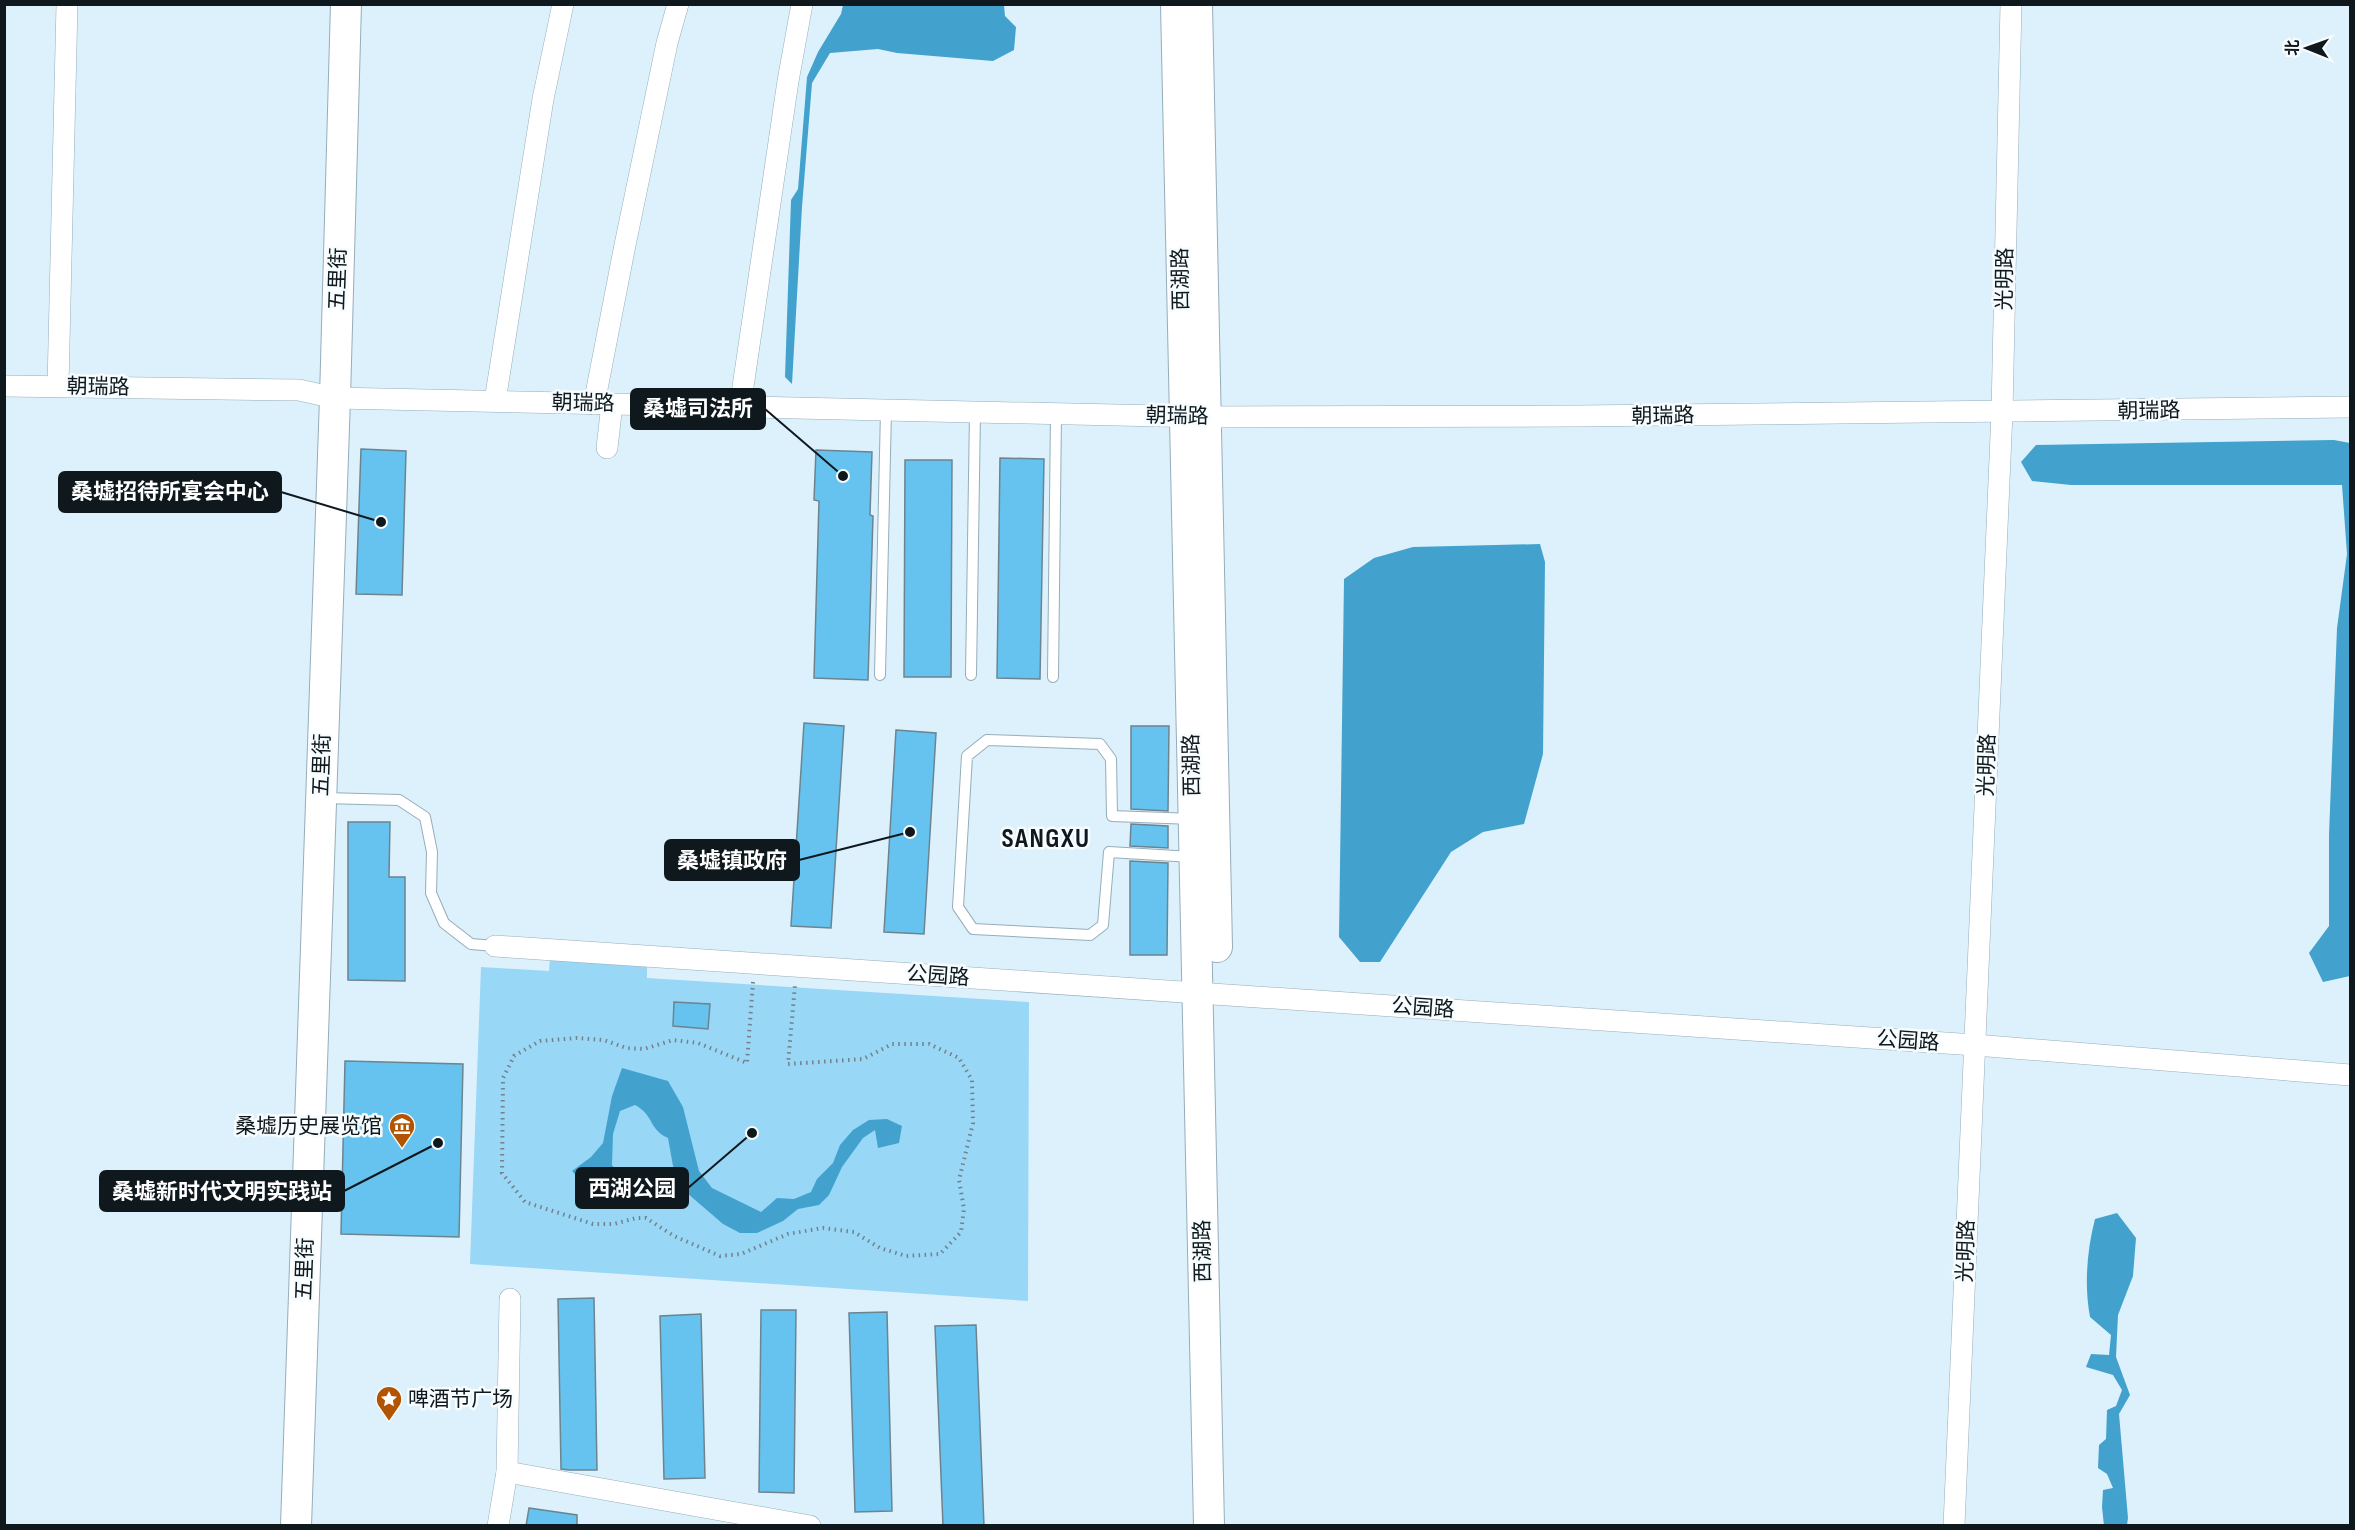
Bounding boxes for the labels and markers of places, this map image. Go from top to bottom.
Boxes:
callout: 桑墟司法所 [631,389,765,429]
callout: 桑墟招待所宴会中心 [59,472,281,512]
callout: 桑墟镇政府 [665,840,799,880]
museum icon: 桑墟历史展览馆 [387,1111,417,1149]
place label: 桑墟历史展览馆 [235,1114,382,1139]
callout: 西湖公园 [576,1168,688,1208]
callout: 桑墟新时代文明实践站 [100,1171,344,1211]
place icon: 啤酒节广场 [374,1384,404,1422]
place label: 啤酒节广场 [408,1387,513,1412]

